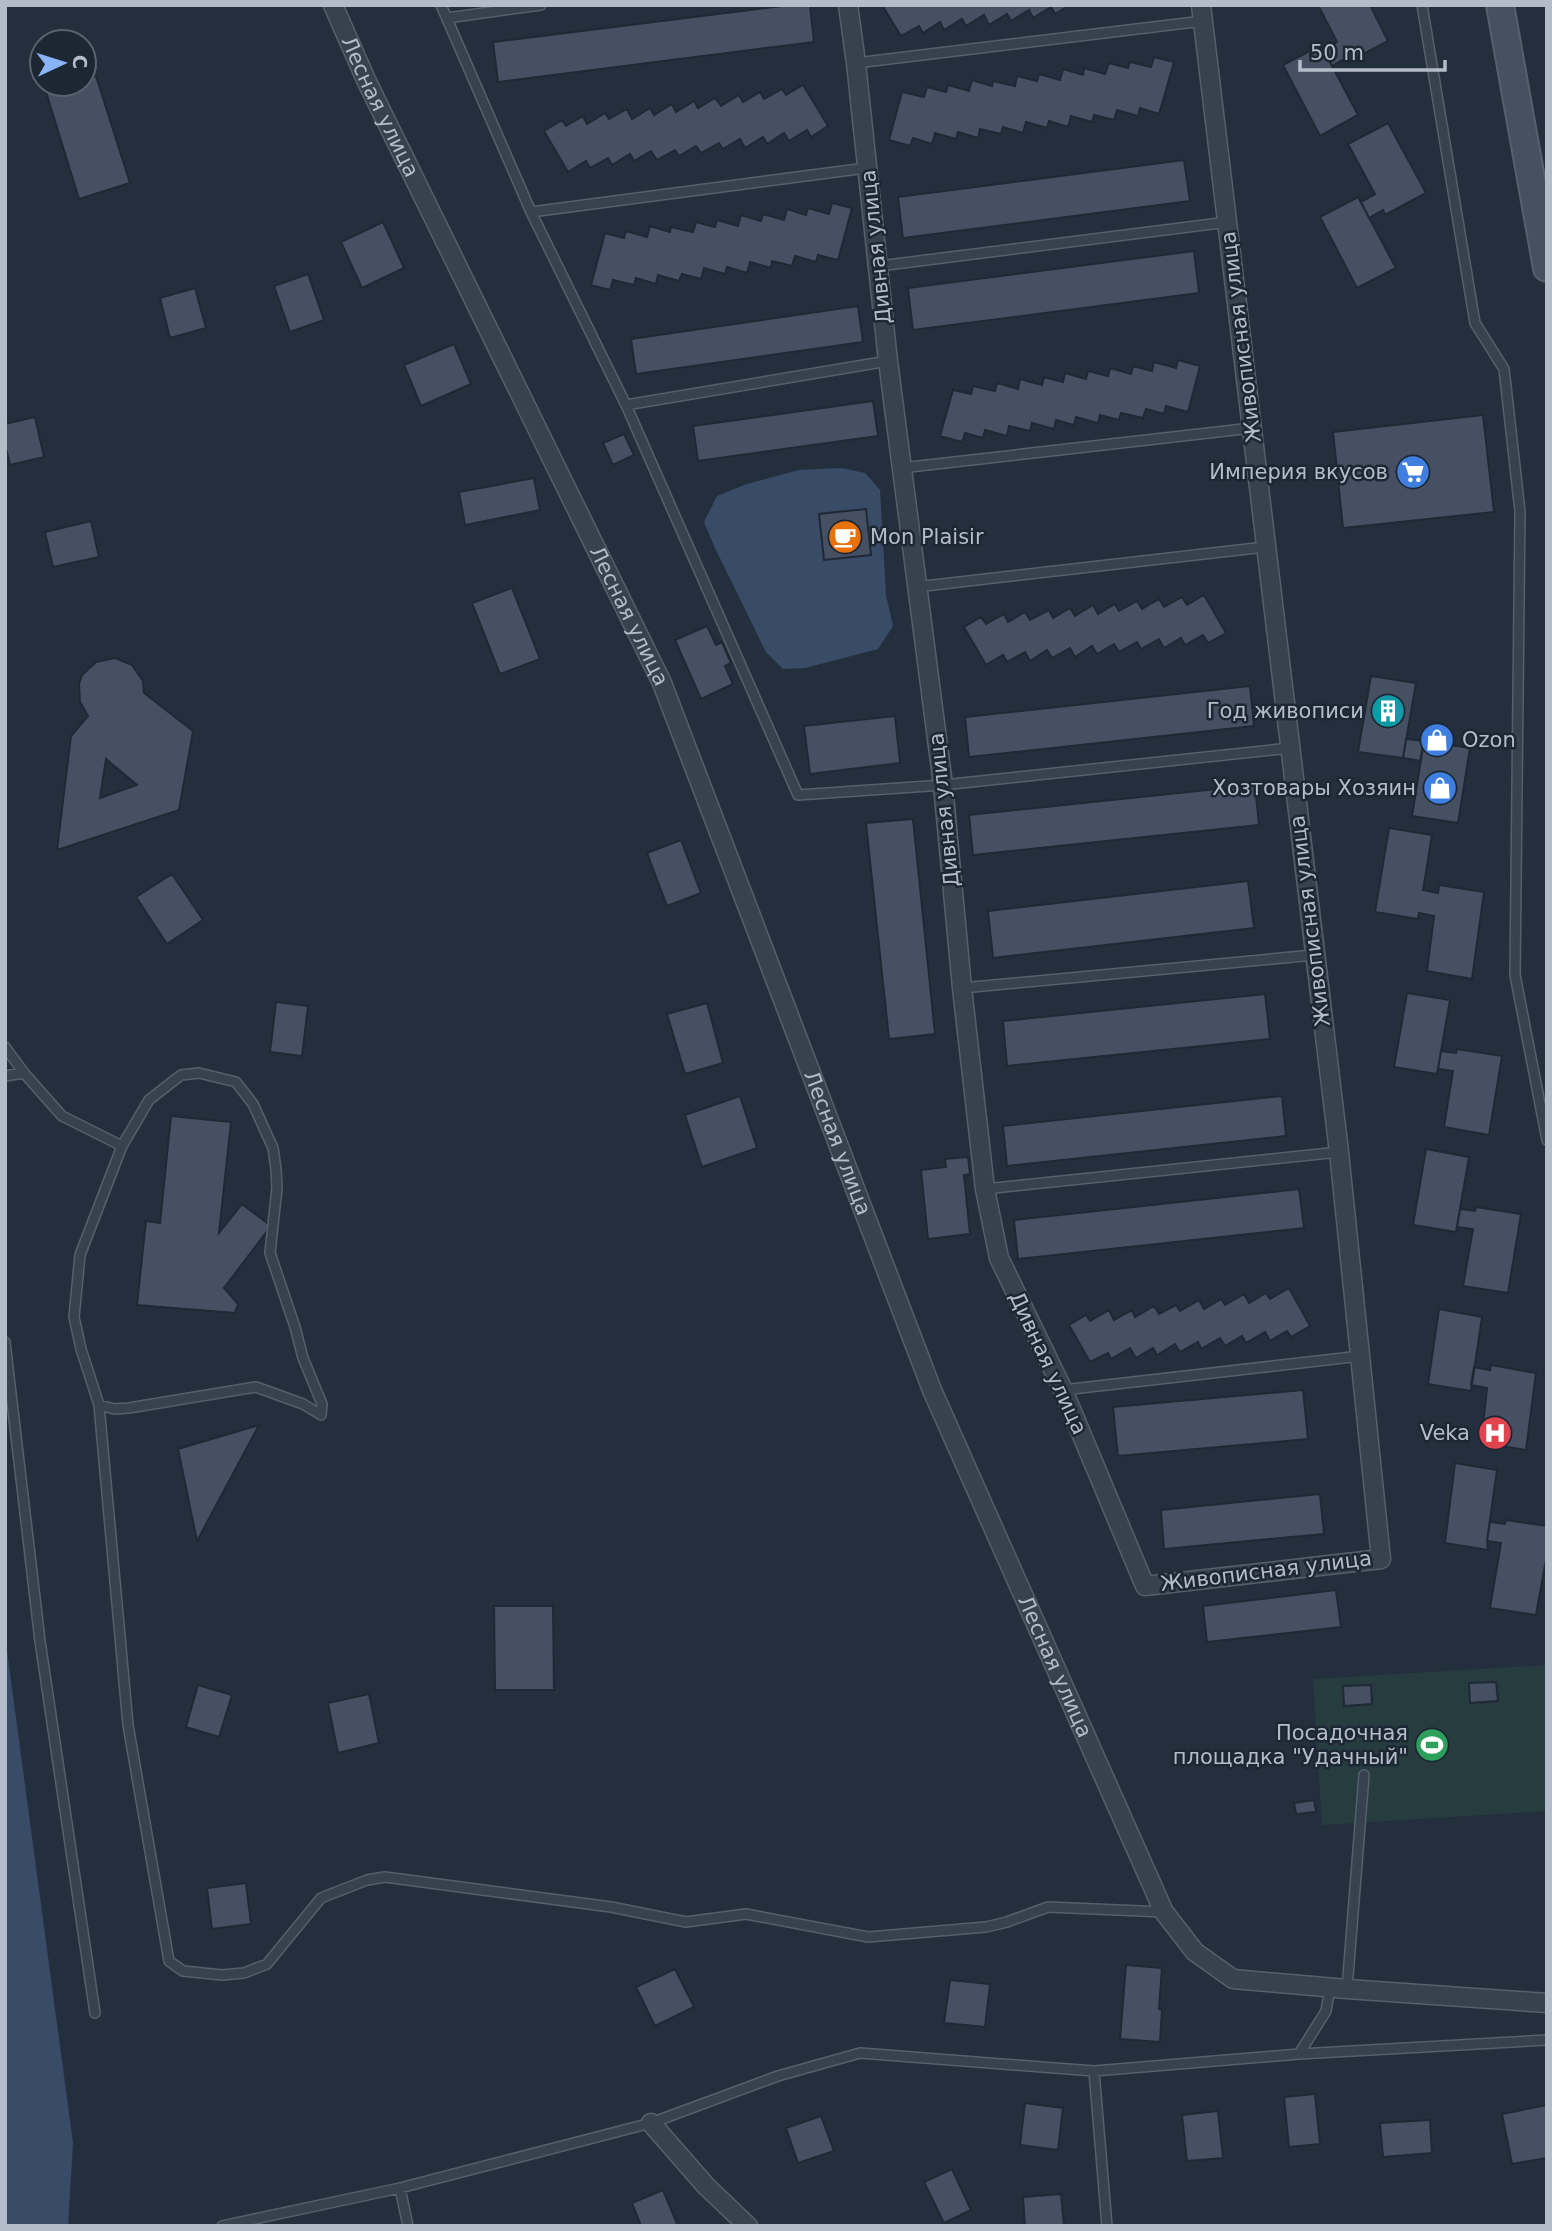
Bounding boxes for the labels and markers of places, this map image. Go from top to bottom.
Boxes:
supermarket icon: Империя вкусов [1394,453,1432,491]
place label: Империя вкусов [1209,460,1388,484]
cafe icon: Mon Plaisir [826,518,864,556]
place label: Mon Plaisir [870,525,984,549]
building icon: Год живописи [1369,692,1407,730]
place label: Год живописи [1207,699,1364,723]
shop icon: Ozon [1418,721,1456,759]
place label: Ozon [1462,728,1516,752]
shop icon: Хозтовары Хозяин [1421,769,1459,807]
place label: Хозтовары Хозяин [1212,776,1416,800]
hospital icon: Veka [1476,1414,1514,1452]
place label: Veka [1420,1421,1470,1445]
place label: Посадочная площадка "Удачный" [1173,1721,1408,1769]
sports icon: Посадочная площадка "Удачный" [1413,1726,1451,1764]

